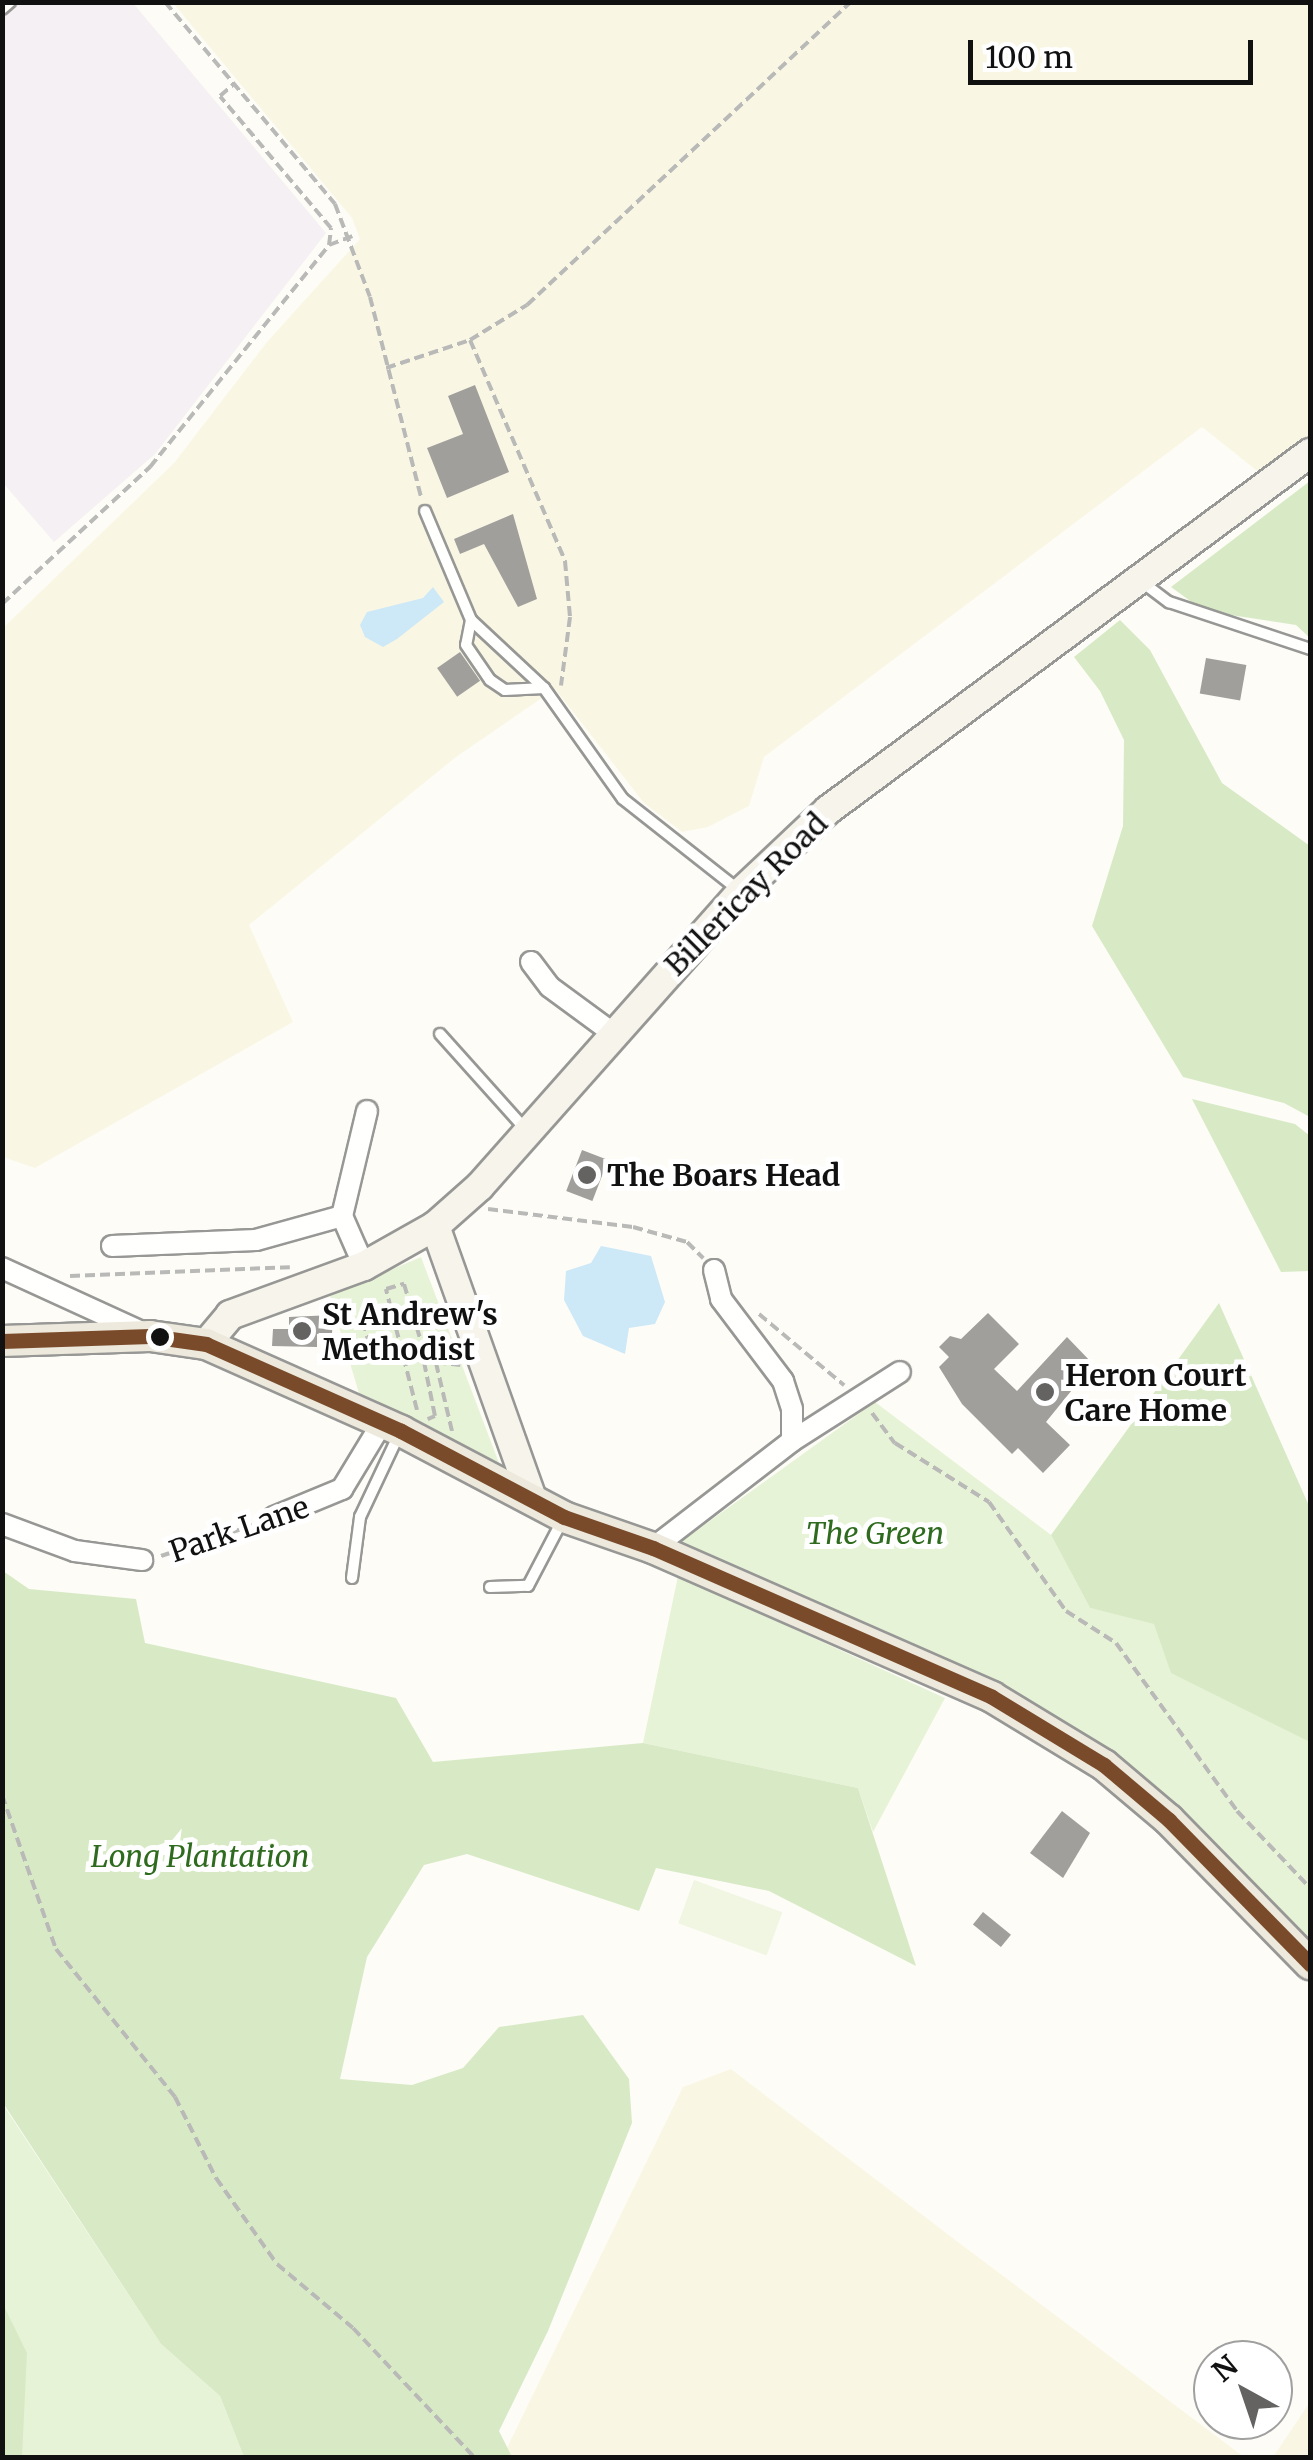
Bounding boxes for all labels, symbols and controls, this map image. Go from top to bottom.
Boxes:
scale bar [973,20,1258,82]
text: 100 m [985,38,1073,76]
street label: Billericay Road [657,805,835,983]
place label: The Boars Head [607,1157,840,1193]
marker: The Boars Head [576,1164,598,1186]
place label: St Andrew's Methodist [322,1296,498,1366]
marker: St Andrew's Methodist [291,1320,313,1342]
unlabelled marker [150,1327,170,1347]
place label: Heron Court Care Home [1065,1357,1246,1428]
marker: Heron Court Care Home [1034,1381,1056,1403]
street label: Park Lane [165,1488,313,1570]
park label: The Green [806,1515,944,1551]
park label: Long Plantation [91,1838,309,1874]
north arrow [1193,2340,1293,2440]
text: N [1205,2348,1245,2389]

